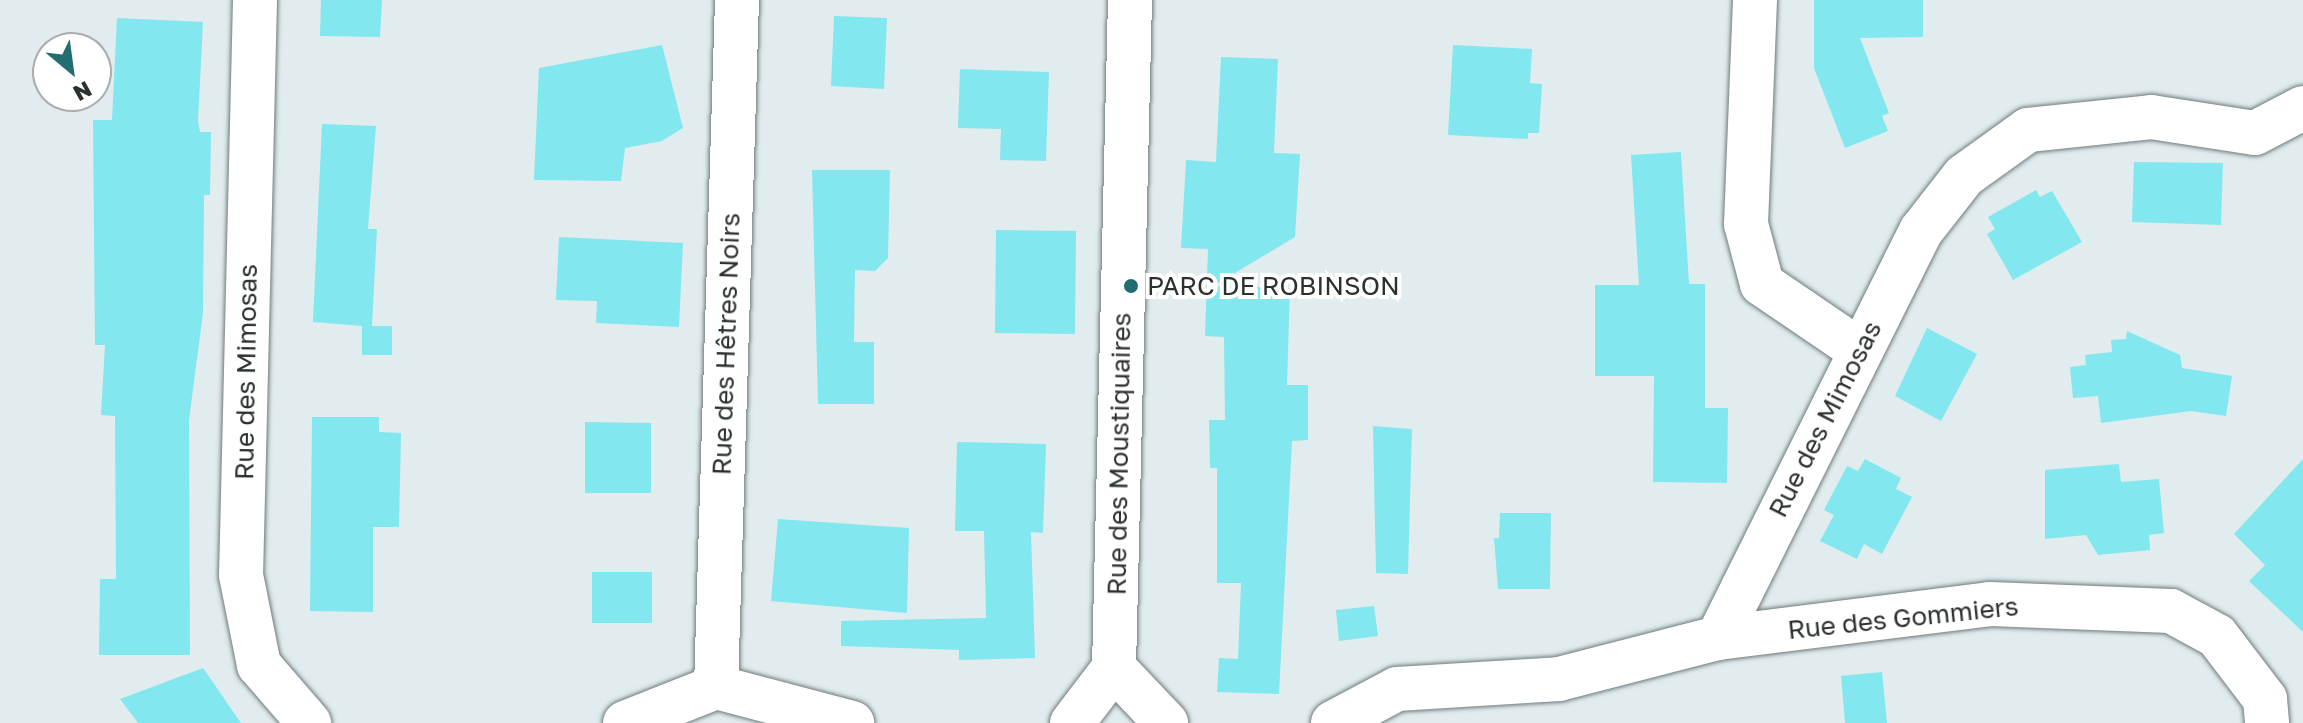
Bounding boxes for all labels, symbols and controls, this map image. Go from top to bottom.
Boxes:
north arrow [32,32,112,112]
text: N [69,76,97,108]
street label: Rue des Hêtres Noirs [706,212,746,476]
street label: Rue des Mimosas [229,264,263,480]
place label: PARC DE ROBINSON [1147,270,1400,302]
marker: PARC DE ROBINSON [1122,277,1140,295]
street label: Rue des Moustiquaires [1101,312,1137,596]
street label: Rue des Mimosas [1762,316,1888,522]
street label: Rue des Gommiers [1786,590,2020,646]

